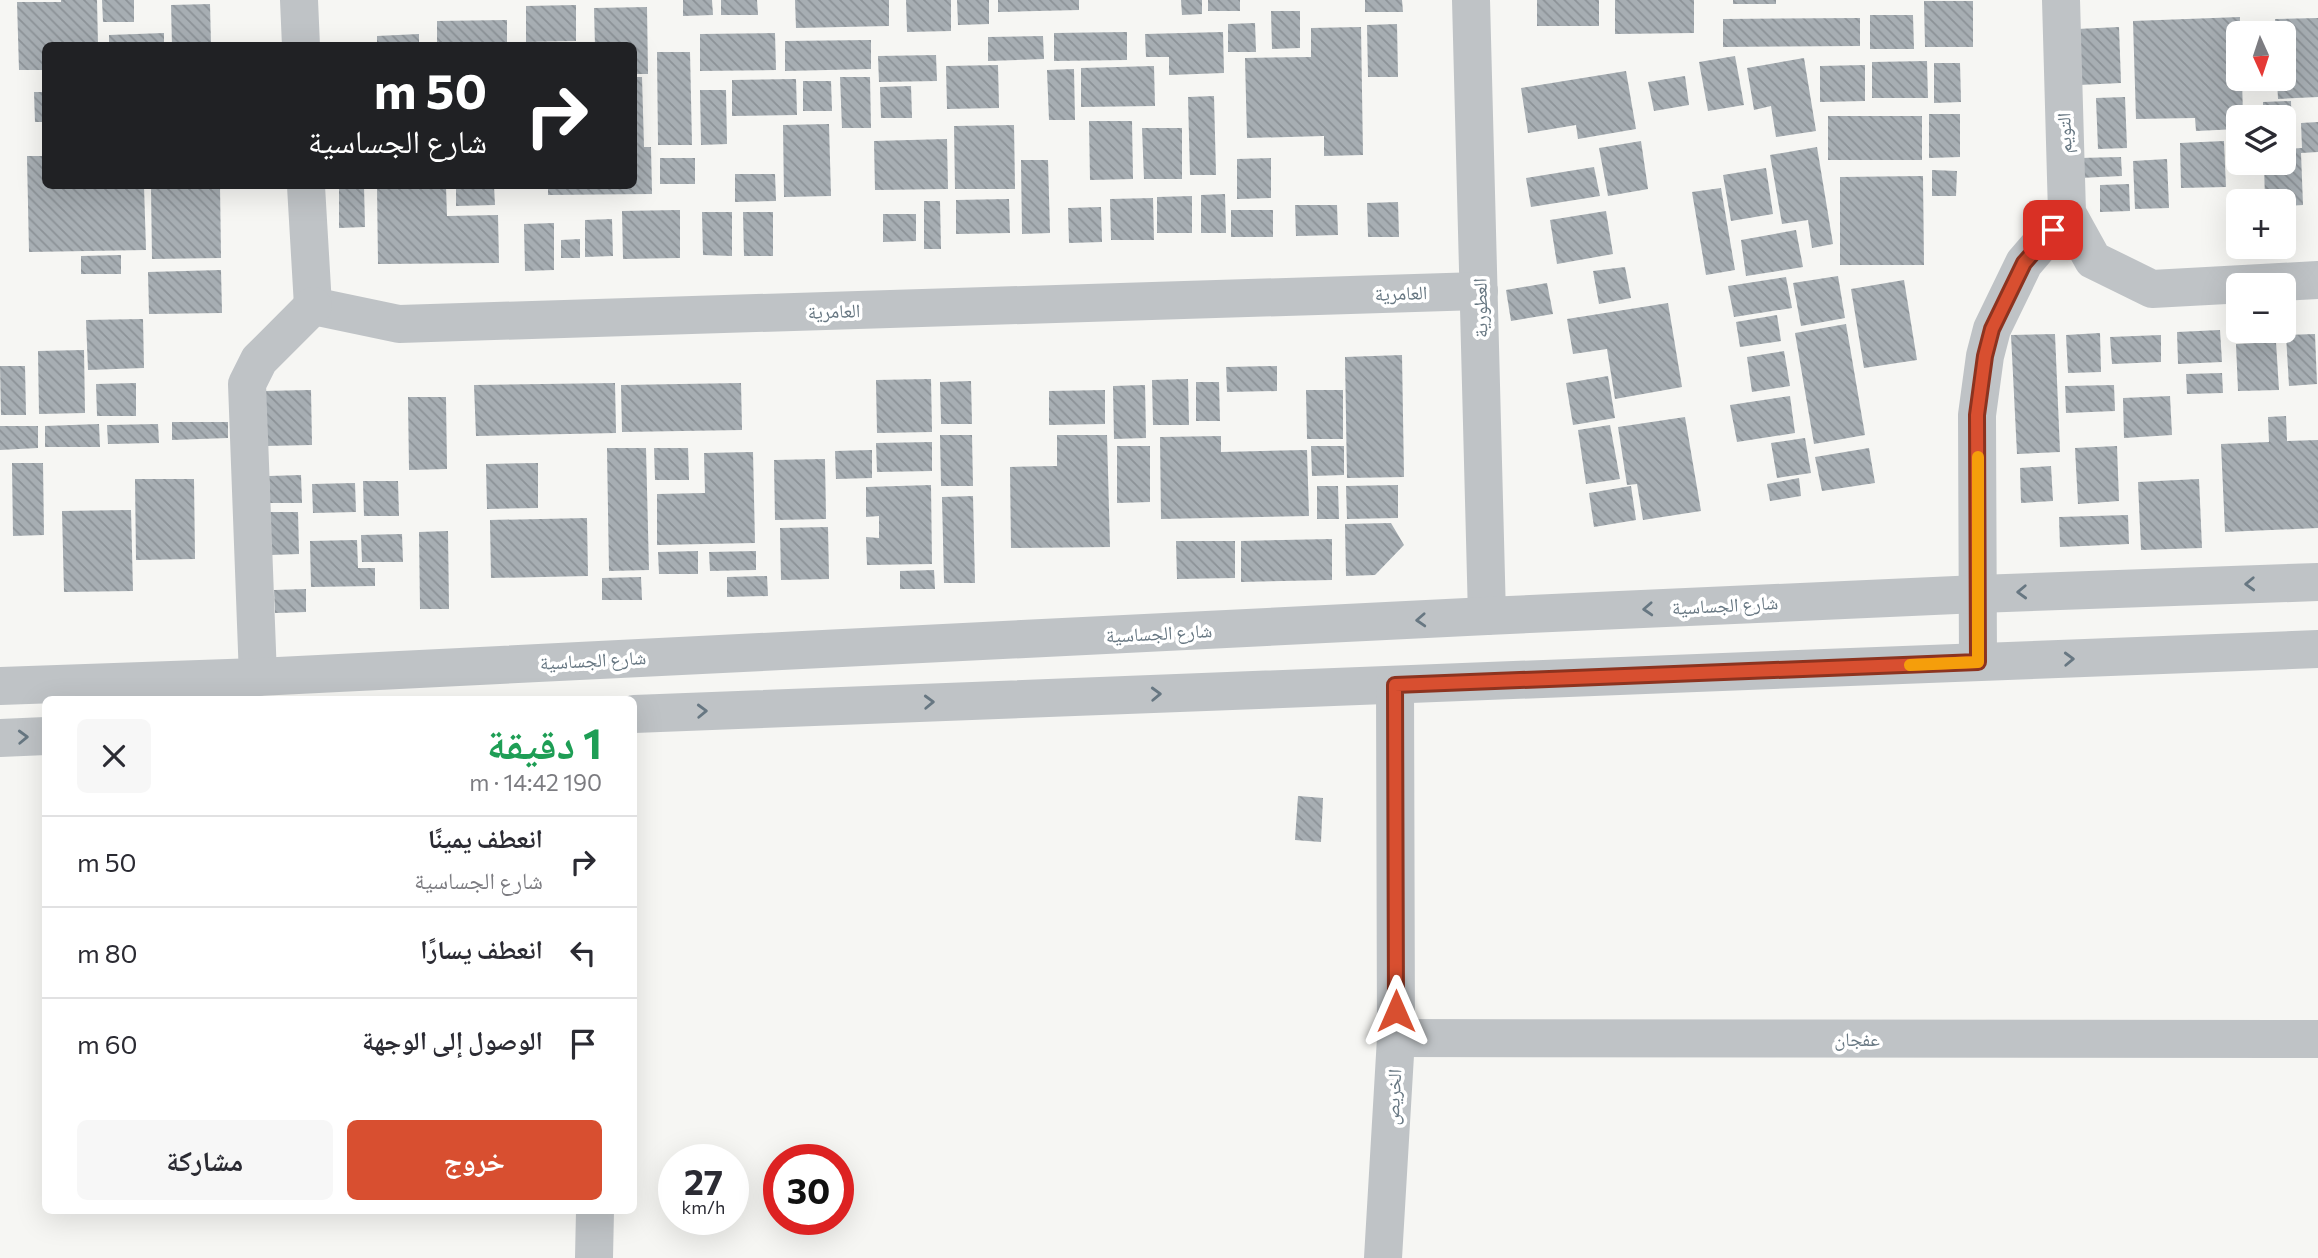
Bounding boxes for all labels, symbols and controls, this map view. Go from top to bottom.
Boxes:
north arrow [2226,21,2296,91]
map controls [2226,21,2296,343]
text: 50 m [374,59,487,119]
icon: right [511,70,602,161]
button: layers [2226,105,2296,175]
street label: التويم [2051,112,2078,154]
text: شارع الجساسية [308,120,487,160]
button: + [2226,189,2296,259]
pin [2023,200,2083,260]
icon: arrive [2034,211,2072,249]
button: − [2226,273,2296,343]
street label: العطورية [1467,278,1493,338]
street label: العامرية [1374,280,1428,306]
street label: العامرية [807,298,861,324]
one-way arrow [2244,577,2255,592]
one-way arrow [2017,585,2028,600]
street label: شارع الجساسية [1671,590,1779,620]
one-way arrow [1643,601,1654,616]
one-way arrow [1415,612,1426,627]
street label: شارع الجساسية [1105,618,1213,648]
street label: شارع الجساسية [539,645,647,675]
one-way arrow [2064,651,2075,666]
one-way arrow [1151,686,1162,701]
one-way arrow [924,695,935,710]
one-way arrow [697,703,707,719]
text: 1 دقيقة [487,716,602,768]
button: close [77,719,151,793]
one-way arrow [18,729,29,744]
text: 190 m · 14:42 [469,768,602,796]
text: انعطف يمينًا [428,822,543,853]
icon: right [564,843,602,881]
text: 50 m [77,846,137,877]
text: شارع الجساسية [414,866,543,894]
text: انعطف يسارًا [420,933,543,964]
icon: left [564,934,602,972]
text: 80 m [77,937,137,968]
position arrow [1359,974,1433,1048]
text: الوصول إلى الوجهة [362,1024,543,1055]
icon: arrive [564,1025,602,1063]
street label: عفجان [1834,1027,1880,1051]
text: 60 m [77,1028,137,1059]
street label: الخريص [1380,1068,1406,1126]
button: مشاركة [77,1120,333,1200]
button: خروج [347,1120,602,1200]
speed limit sign: 30 [763,1144,854,1235]
text: 27 [684,1159,723,1202]
text: km/h [682,1196,725,1218]

